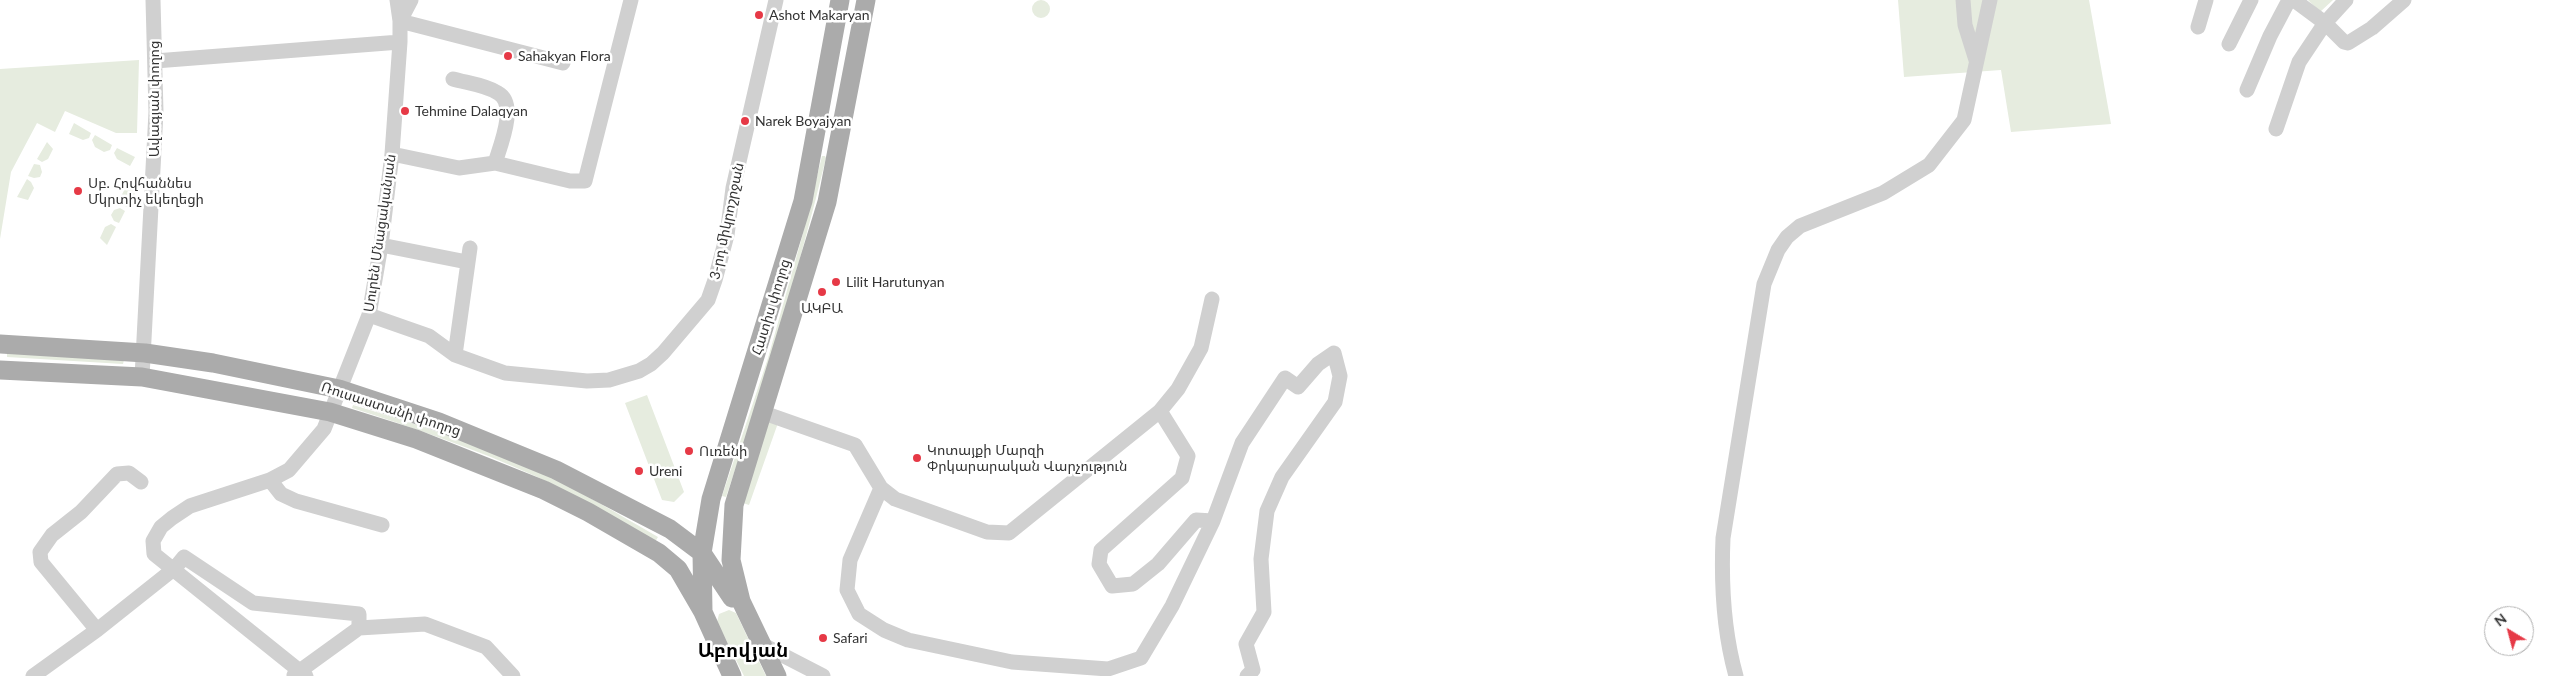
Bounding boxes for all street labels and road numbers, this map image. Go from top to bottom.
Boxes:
street label: Ավագյան փողոց [146,41,162,157]
street label: Սուրեն Մնացականյան [361,153,399,313]
street label: 3-րդ միկրոշրջան [706,161,748,281]
street label: Հատիս փողոց [748,257,794,357]
street label: Ռուսաստանի փողոց [319,378,463,440]

